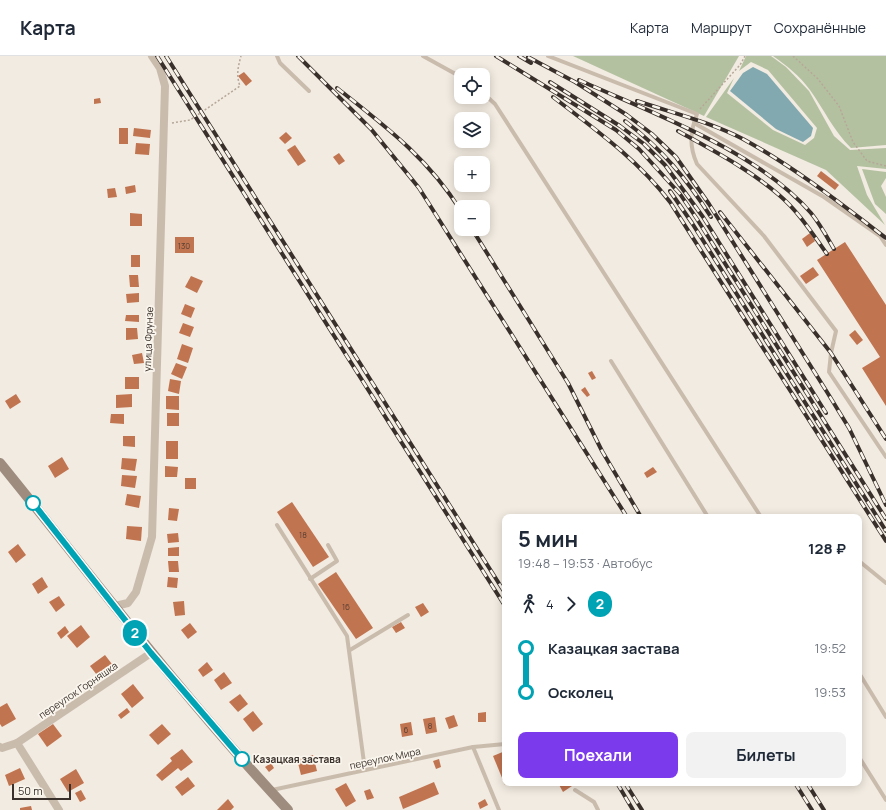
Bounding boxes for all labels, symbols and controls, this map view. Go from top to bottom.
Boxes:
text: Карта [20,15,76,41]
text: Карта [630,18,669,37]
text: Маршрут [691,18,752,37]
text: Сохранённые [774,18,866,37]
map controls [454,68,490,236]
button: locate [454,68,490,104]
button: layers [454,112,490,148]
button: + [454,156,490,192]
button: − [454,200,490,236]
house number: 130 [178,240,190,251]
street label: улица Фрунзе [140,306,156,372]
unlabelled marker [25,495,41,511]
text: 5 мин [518,524,578,554]
house number: 18 [299,529,307,540]
text: 128 ₽ [808,538,846,559]
text: 19:48 – 19:53 · Автобус [518,554,653,572]
icon: walk [518,593,540,615]
icon: forward [560,593,582,615]
text: 2 [596,594,604,613]
text: 4 [546,595,554,613]
house number: 16 [342,601,350,612]
line badge: 2 [122,620,148,646]
text: 2 [131,623,139,642]
text: Казацкая застава [548,638,680,659]
text: 19:52 [814,639,846,657]
street label: переулок Горняшка [36,658,120,722]
text: Осколец [548,682,613,703]
text: 19:53 [814,683,846,701]
house number: 8 [428,720,433,731]
house number: 6 [404,724,409,735]
button: Поехали [518,732,678,778]
button: Билеты [686,732,846,778]
street label: переулок Мира [348,744,422,772]
marker: Казацкая застава [234,751,250,767]
place label: Казацкая застава [253,752,341,766]
scale bar [12,782,71,801]
text: 50 m [18,783,43,798]

